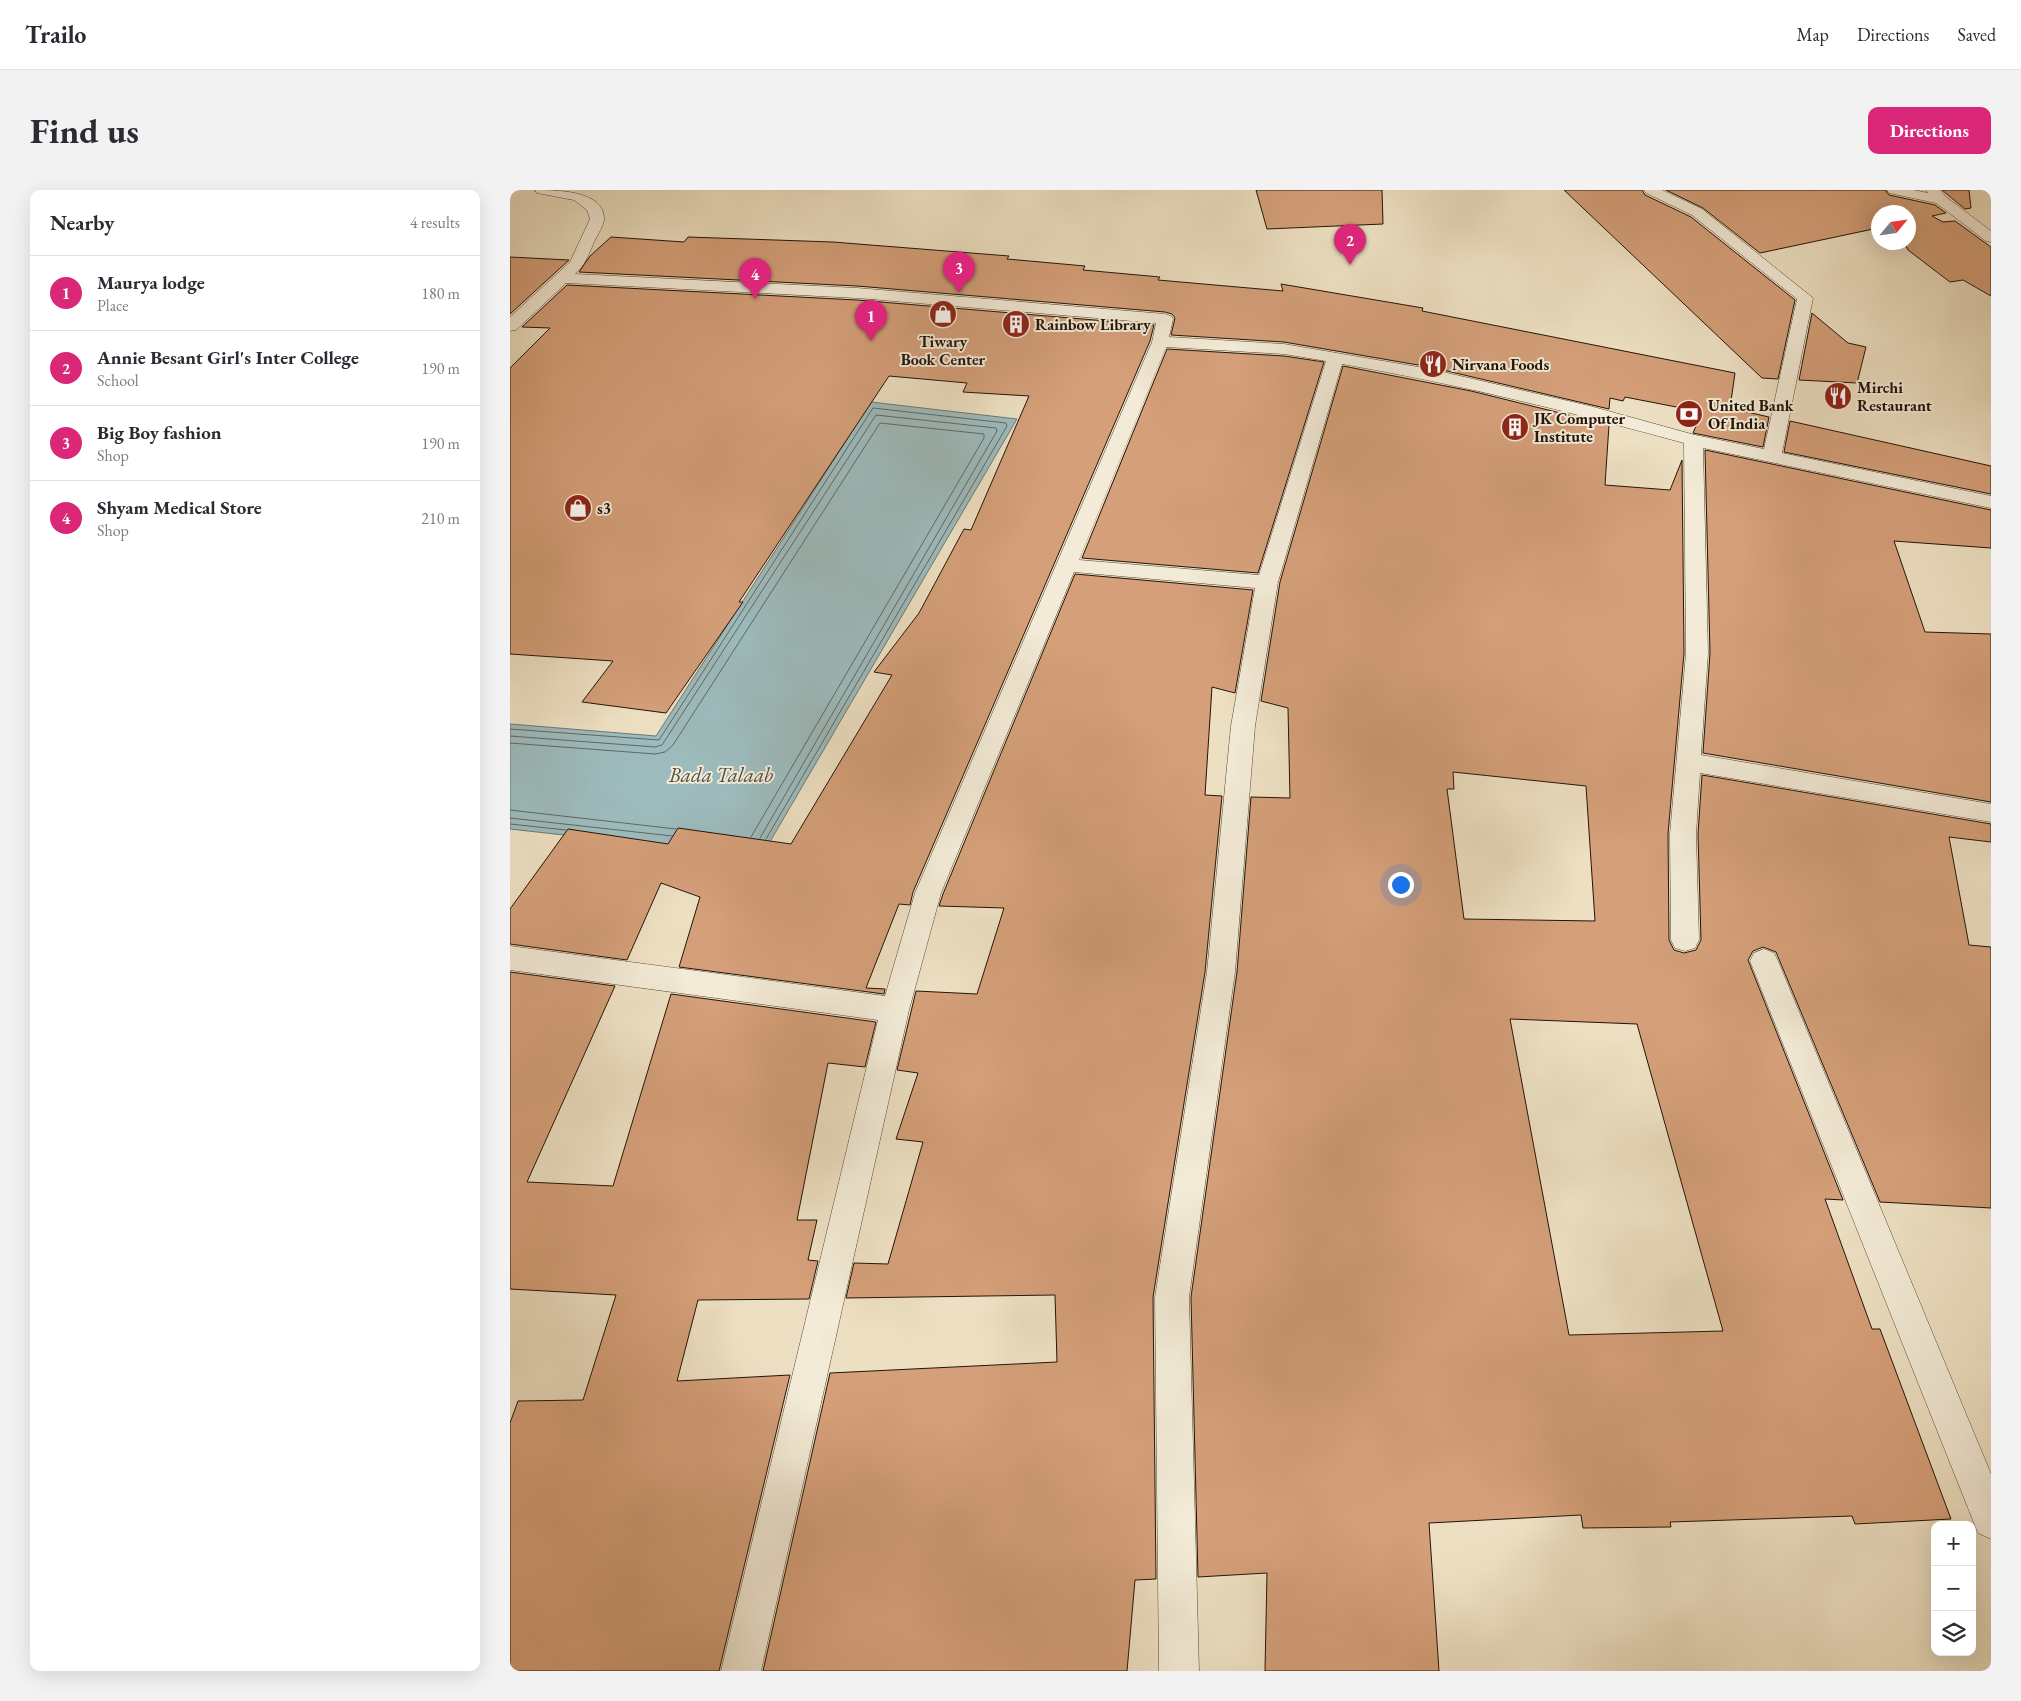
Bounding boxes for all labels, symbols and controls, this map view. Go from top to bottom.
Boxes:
text: Trailo [25,19,86,50]
text: Map [1797,23,1829,46]
text: Directions [1857,23,1929,46]
text: Saved [1957,23,1996,46]
button: Directions [1868,107,1991,154]
text: Find us [30,108,139,153]
north arrow [1871,205,1916,250]
text: Nearby [50,209,114,236]
text: 4 results [410,212,460,233]
pin: 2 [1334,224,1366,265]
pin: 3 [943,252,975,293]
pin: 4 [739,258,771,299]
text: Maurya lodge [97,270,205,295]
text: 1 [62,283,70,304]
text: 180 m [421,283,460,304]
text: Place [97,295,129,316]
shop icon: Tiwary Book Center [928,299,958,329]
pin: 1 [855,300,887,341]
building icon: Rainbow Library [1001,309,1031,339]
place label: Rainbow Library [1035,314,1151,335]
place label: Tiwary Book Center [901,331,986,370]
text: Annie Besant Girl's Inter College [97,345,359,370]
restaurant icon: Nirvana Foods [1418,349,1448,379]
place label: Nirvana Foods [1452,354,1549,375]
text: 2 [62,358,70,379]
text: 190 m [421,358,460,379]
text: School [97,370,139,391]
place label: Mirchi Restaurant [1857,377,1932,416]
restaurant icon: Mirchi Restaurant [1823,381,1853,411]
place label: United Bank Of India [1708,395,1794,434]
bank icon: United Bank Of India [1674,399,1704,429]
place label: JK Computer Institute [1532,408,1626,447]
building icon: JK Computer Institute [1500,412,1530,442]
text: Big Boy fashion [97,420,222,445]
text: 3 [62,433,70,454]
text: 190 m [421,433,460,454]
text: Shop [97,445,129,466]
shop icon: s3 [563,493,593,523]
text: Shyam Medical Store [97,495,262,520]
place label: s3 [597,498,611,519]
text: 4 [62,508,70,529]
text: 210 m [421,508,460,529]
text: Shop [97,520,129,541]
water label: Bada Talaab [668,761,774,788]
your location [1388,872,1414,898]
map controls [1931,1521,1976,1656]
button: + [1931,1521,1976,1566]
button: − [1931,1566,1976,1611]
button: layers [1931,1611,1976,1656]

